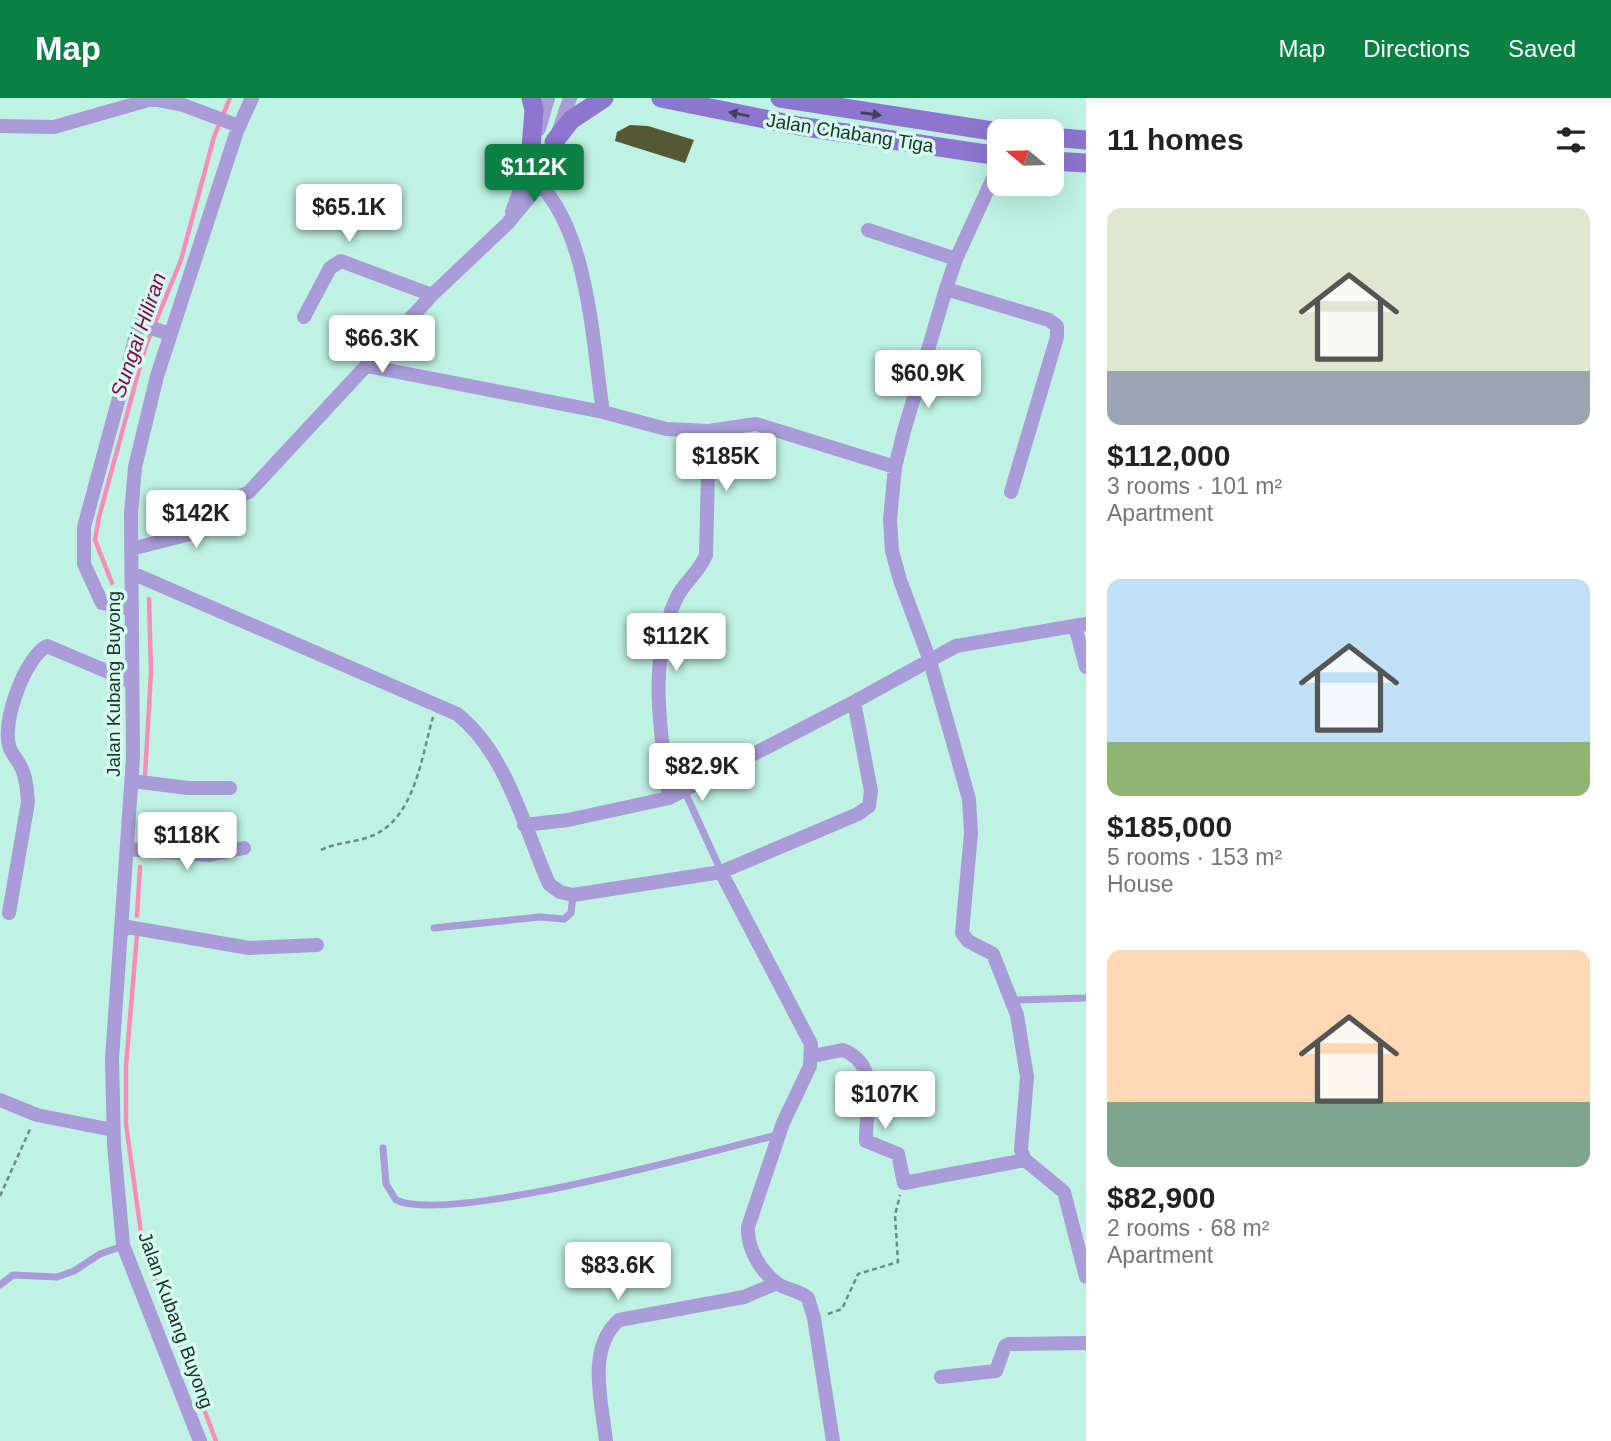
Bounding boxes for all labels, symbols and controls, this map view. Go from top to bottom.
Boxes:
text: Map [35,30,101,67]
text: Map [1279,35,1325,62]
text: Directions [1363,35,1470,62]
text: Saved [1508,35,1576,62]
one-way arrow [728,108,750,119]
one-way arrow [860,108,882,119]
street label: Jalan Chabang Tiga [765,109,936,157]
north arrow [987,119,1064,196]
map controls [987,119,1064,196]
icon: filters [1552,121,1590,159]
text: 11 homes [1107,123,1244,156]
pin: $112K [485,144,583,204]
text: $112K [501,154,567,180]
pin: $65.1K [292,184,406,244]
text: $65.1K [312,194,386,220]
icon: home [1286,254,1412,380]
water label: Sungai Hiliran [106,269,170,401]
pin: $66.3K [325,316,439,375]
text: $66.3K [345,325,419,351]
pin: $60.9K [871,350,985,410]
text: $60.9K [891,360,965,386]
pin: $185K [677,434,775,493]
text: $112,000 [1107,439,1230,472]
text: $185K [692,443,760,469]
text: 3 rooms · 101 m² [1107,473,1282,499]
pin: $142K [147,490,245,550]
text: $142K [162,500,230,526]
text: Apartment [1107,500,1213,526]
street label: Jalan Kubang Buyong [103,591,124,777]
pin: $112K [627,614,725,673]
text: $112K [643,623,709,649]
icon: home [1286,625,1412,751]
pin: $82.9K [645,744,759,803]
text: $82.9K [665,753,739,779]
text: $185,000 [1107,810,1232,843]
pin: $118K [138,812,236,872]
text: $118K [154,822,220,848]
text: 5 rooms · 153 m² [1107,844,1282,870]
text: House [1107,871,1173,897]
icon: home [1286,996,1412,1122]
pin: $107K [836,1072,934,1131]
text: $107K [851,1081,919,1107]
text: $82,900 [1107,1181,1215,1214]
text: 2 rooms · 68 m² [1107,1215,1269,1241]
street label: Jalan Kubang Buyong [134,1229,218,1411]
pin: $83.6K [561,1242,675,1302]
text: Apartment [1107,1242,1213,1268]
text: $83.6K [581,1252,655,1278]

